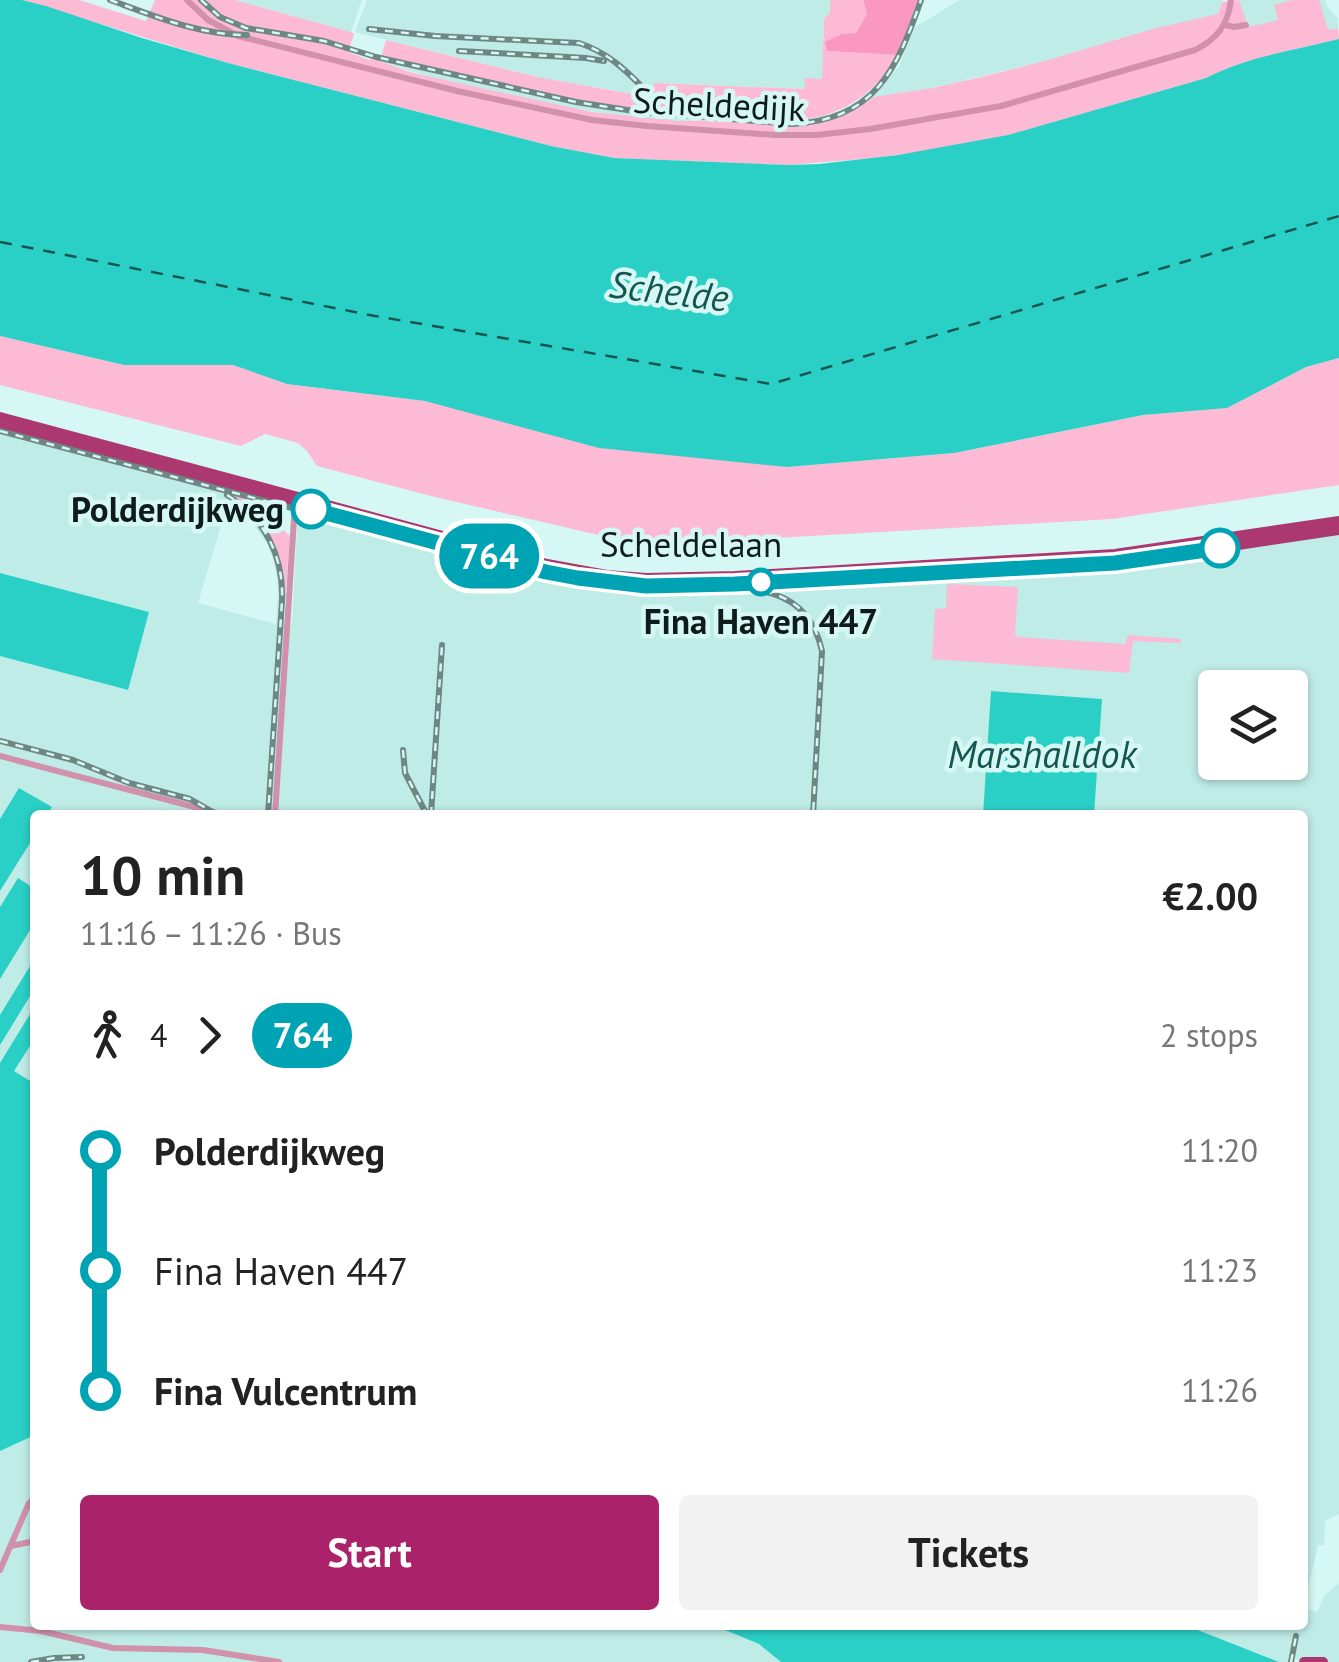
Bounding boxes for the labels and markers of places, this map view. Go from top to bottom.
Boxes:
place label: Polderdijkweg [71,486,284,532]
marker: Polderdijkweg [292,490,330,528]
unlabelled marker [1201,529,1239,567]
marker: Fina Haven 447 [748,569,774,595]
place label: Fina Haven 447 [644,598,878,644]

